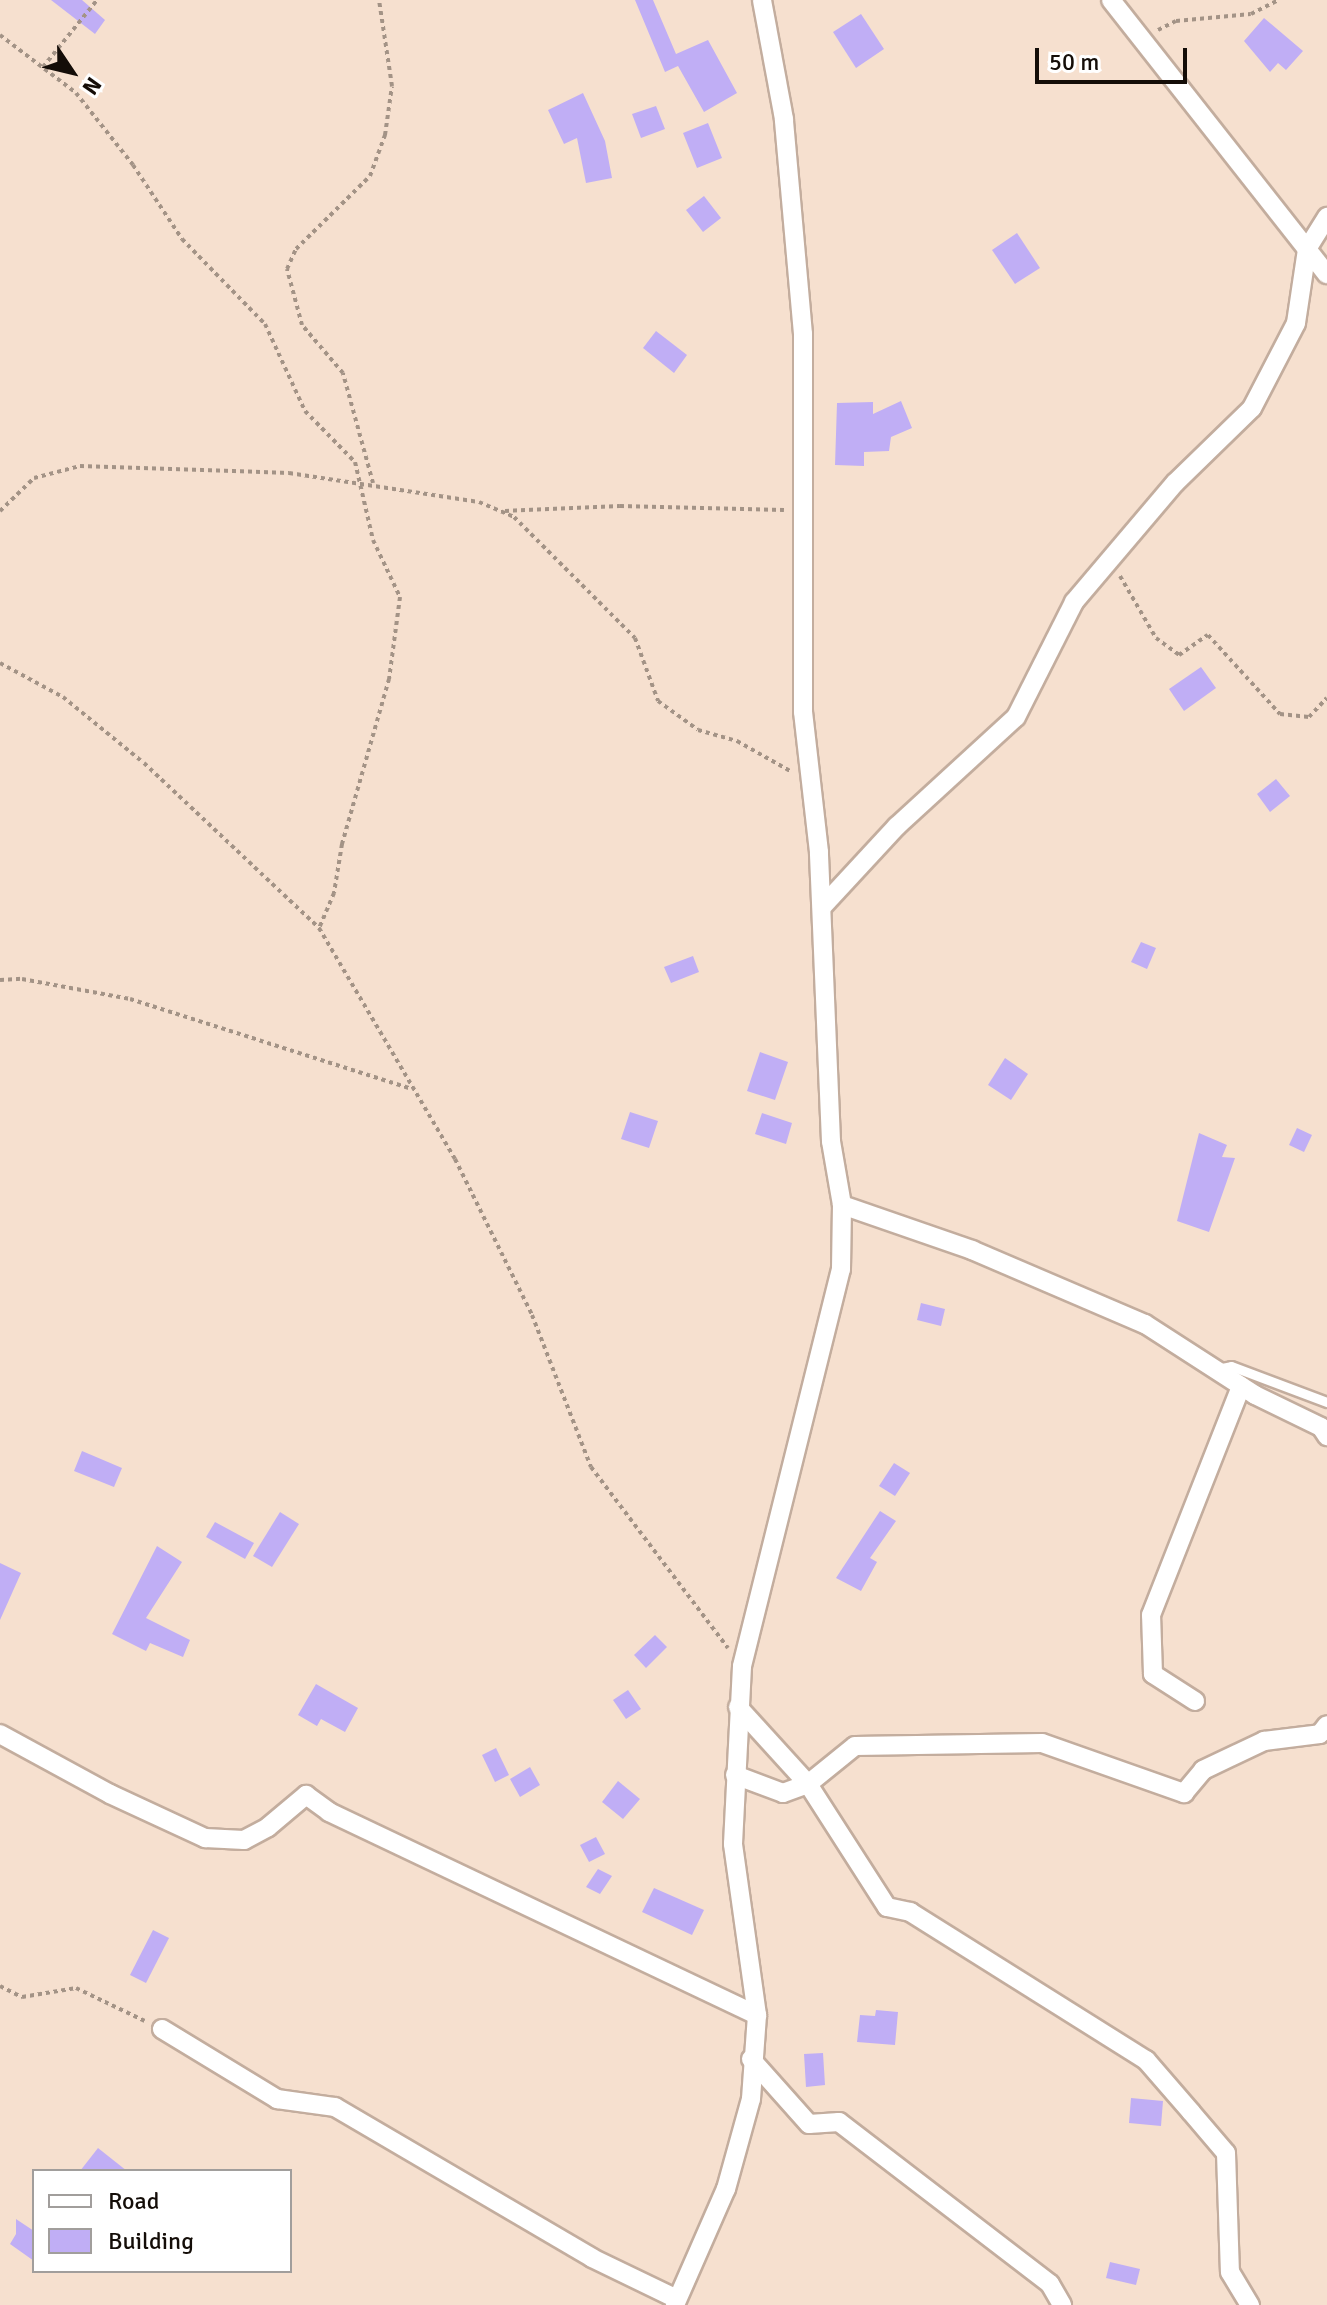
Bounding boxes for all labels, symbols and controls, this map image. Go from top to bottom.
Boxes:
north arrow [32,32,112,112]
scale bar [1039,32,1191,82]
text: 50 m [1049,47,1099,77]
text: N [77,72,108,100]
legend [32,2169,292,2273]
text: Road [108,2186,159,2216]
text: Building [108,2226,194,2256]

